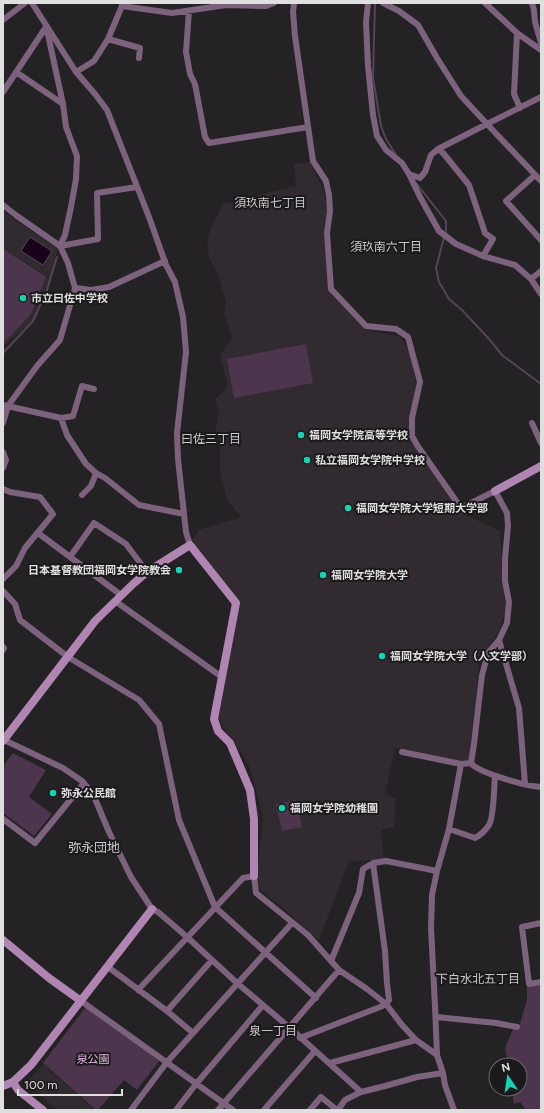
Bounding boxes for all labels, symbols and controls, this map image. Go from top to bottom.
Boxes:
district label: 須玖南七丁目 [234,196,306,210]
district label: 須玖南六丁目 [350,240,422,254]
place label: 市立曰佐中学校 [31,292,108,305]
marker: 市立曰佐中学校 [18,293,28,303]
place label: 福岡女学院高等学校 [309,429,408,442]
marker: 福岡女学院高等学校 [296,430,306,440]
district label: 曰佐三丁目 [181,432,241,446]
place label: 私立福岡女学院中学校 [315,454,425,467]
marker: 私立福岡女学院中学校 [302,455,312,465]
place label: 福岡女学院大学短期大学部 [356,502,488,515]
marker: 福岡女学院大学短期大学部 [343,503,353,513]
place label: 日本基督教団福岡女学院教会 [28,564,171,577]
marker: 日本基督教団福岡女学院教会 [174,565,184,575]
place label: 福岡女学院大学 [331,569,408,582]
marker: 福岡女学院大学 [318,570,328,580]
place label: 福岡女学院大学（人文学部） [390,650,533,663]
marker: 福岡女学院大学（人文学部） [377,651,387,661]
place label: 弥永公民館 [61,787,116,800]
marker: 弥永公民館 [48,788,58,798]
place label: 福岡女学院幼稚園 [290,802,378,815]
marker: 福岡女学院幼稚園 [277,803,287,813]
district label: 弥永団地 [68,840,120,855]
district label: 下白水北五丁目 [436,972,520,986]
district label: 泉一丁目 [249,1024,297,1038]
park label: 泉公園 [77,1053,110,1066]
north arrow [488,1057,528,1097]
text: N [500,1060,511,1075]
scale bar [18,1071,122,1097]
text: 100 m [24,1078,58,1092]

